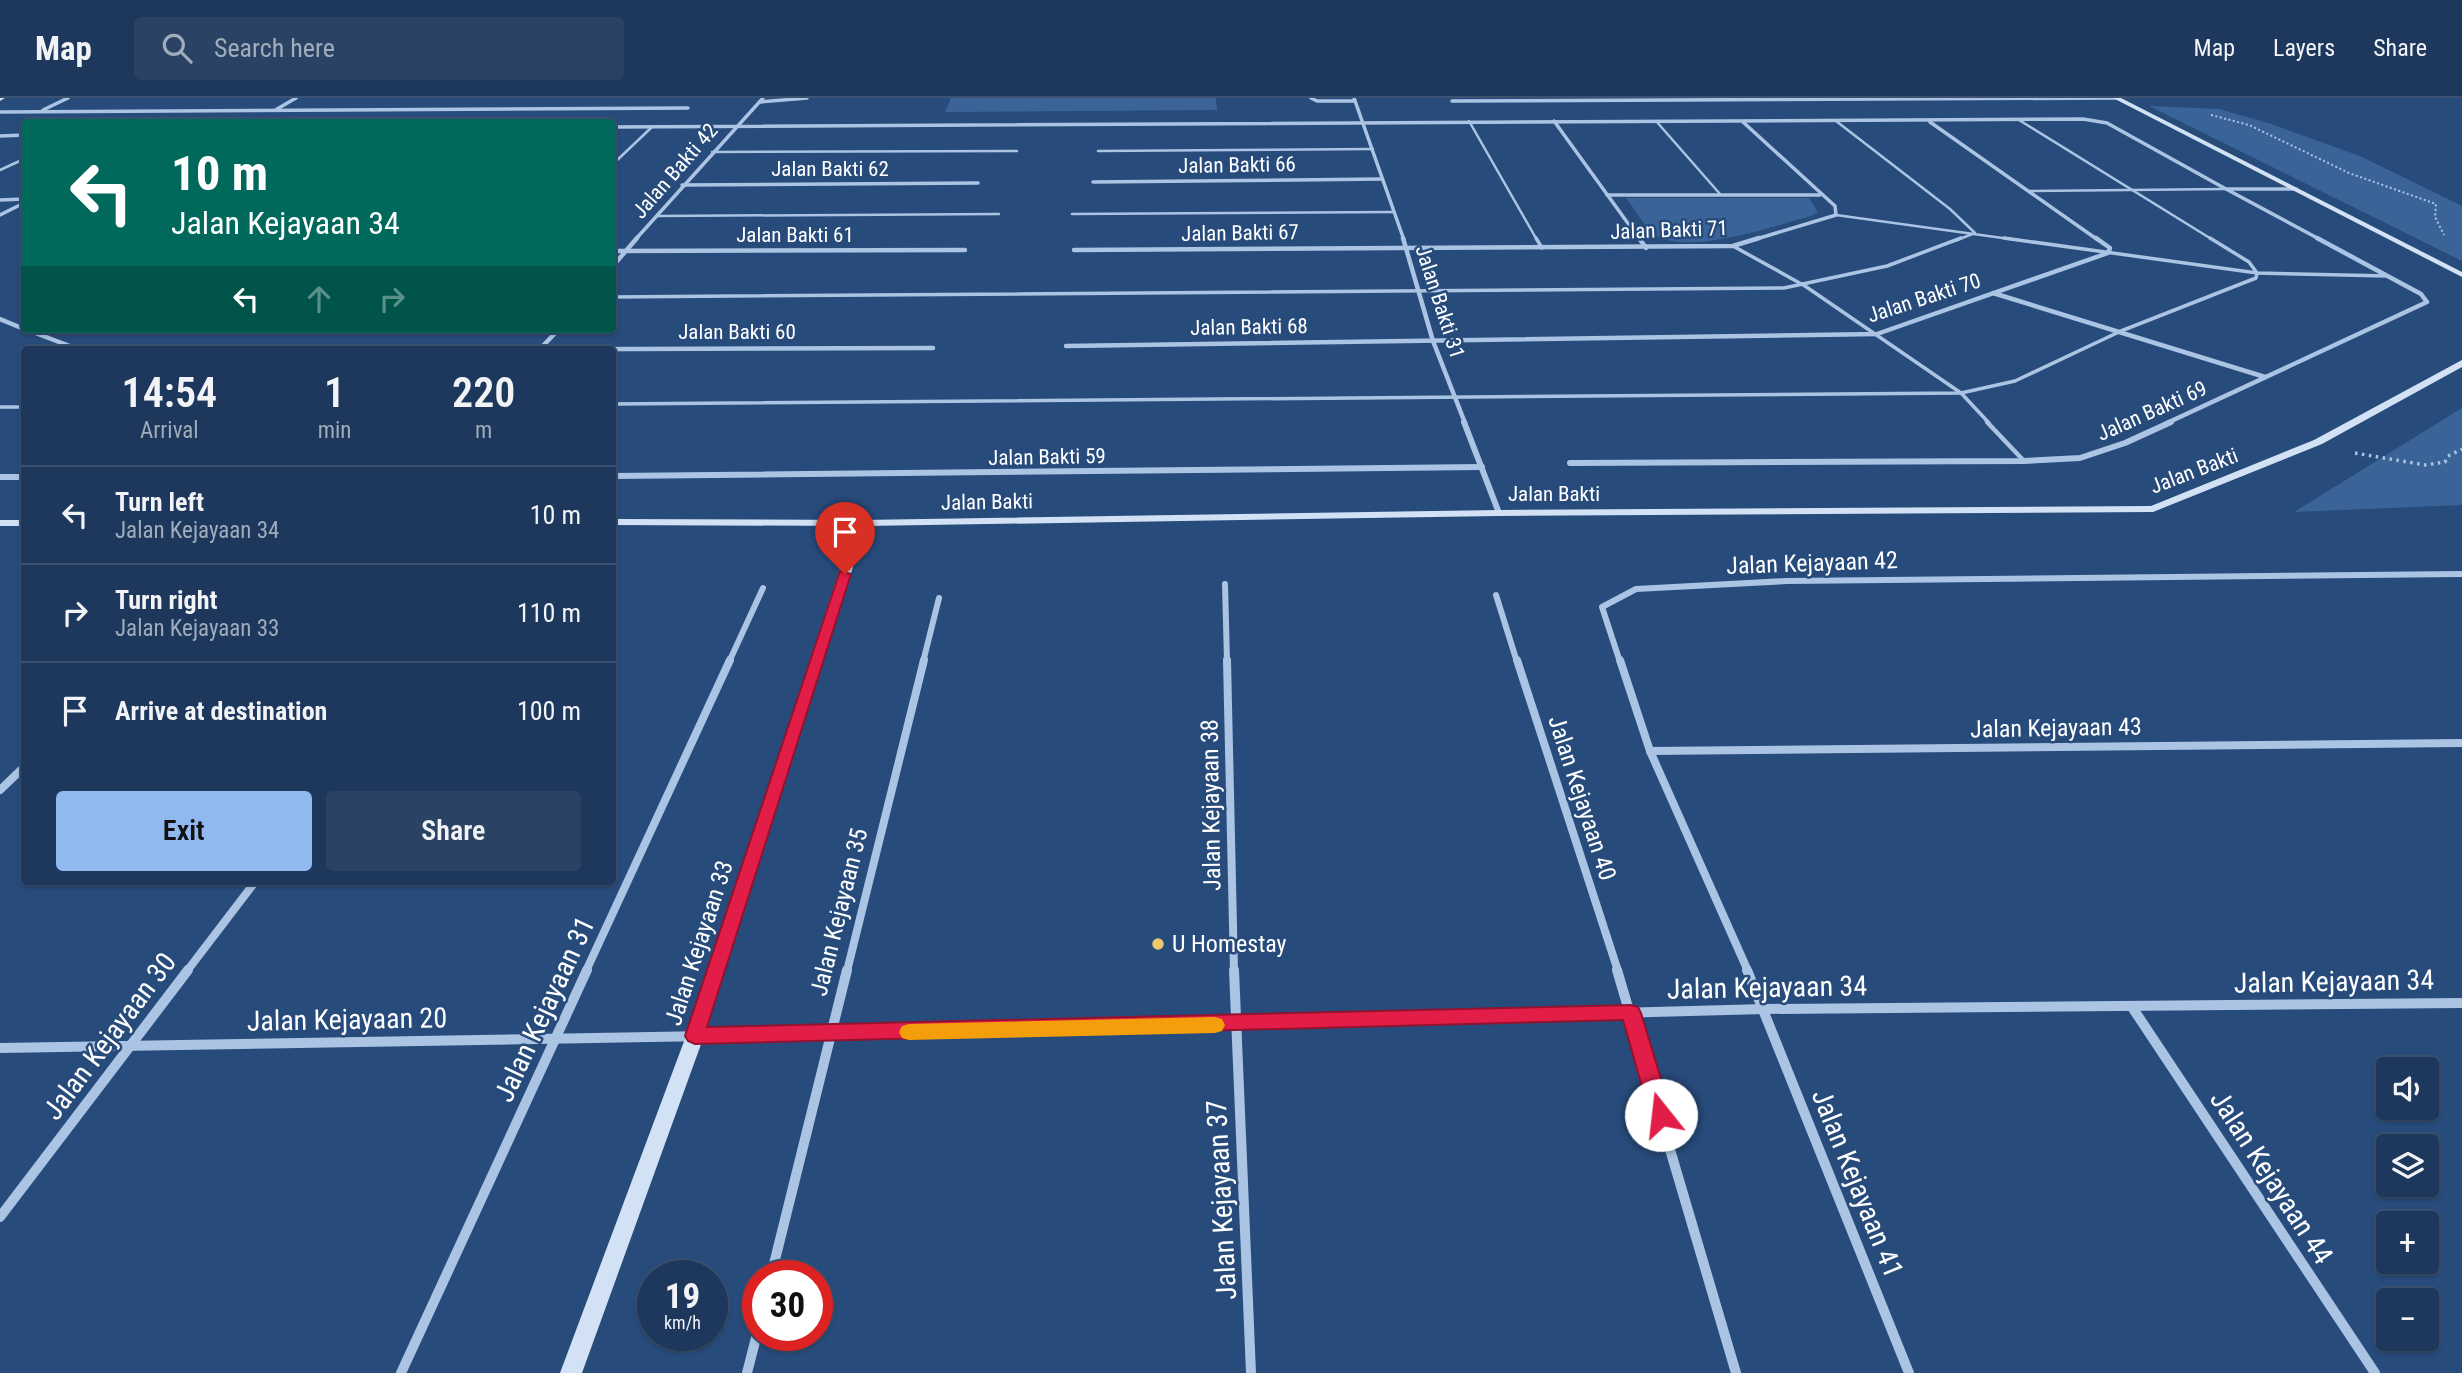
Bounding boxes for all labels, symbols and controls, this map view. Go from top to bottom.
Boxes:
search box [134,17,624,80]
text: Map [35,29,92,68]
icon: search [158,29,196,67]
text: Search here [214,33,335,63]
text: Map [2194,34,2235,62]
text: Layers [2273,34,2335,62]
text: Share [2373,34,2427,62]
street label: Jalan Bakti 42 [627,119,723,223]
text: 10 m [171,145,268,202]
icon: left [56,147,147,238]
street label: Jalan Bakti 66 [1178,152,1296,178]
street label: Jalan Bakti 62 [771,157,889,181]
text: Jalan Kejayaan 34 [171,204,400,242]
street label: Jalan Bakti 71 [1610,216,1728,244]
street label: Jalan Bakti 67 [1181,220,1299,246]
street label: Jalan Bakti 61 [736,223,854,247]
street label: Jalan Bakti 31 [1410,242,1470,362]
street label: Jalan Bakti 70 [1864,268,1984,328]
icon: left [227,280,265,318]
icon: ahead [300,280,338,318]
icon: right [373,280,411,318]
street label: Jalan Bakti 68 [1190,314,1308,340]
street label: Jalan Bakti 60 [678,320,796,344]
text: 14:54 [122,368,217,417]
text: 1 [324,368,345,417]
text: 220 [452,368,515,417]
street label: Jalan Bakti 69 [2093,376,2211,446]
text: Arrival [140,417,199,444]
text: min [318,417,351,444]
text: m [475,417,492,444]
street label: Jalan Bakti [2147,443,2241,499]
street label: Jalan Bakti 59 [988,444,1106,470]
street label: Jalan Bakti [1508,482,1600,506]
text: Turn left [115,487,204,517]
street label: Jalan Bakti [941,489,1033,515]
icon: left [56,496,94,534]
text: 10 m [530,500,581,530]
pin [815,502,875,574]
icon: arrive [826,513,864,551]
text: Jalan Kejayaan 34 [115,517,279,544]
street label: Jalan Kejayaan 42 [1726,546,1898,580]
text: Turn right [115,585,217,615]
icon: right [56,594,94,632]
text: 110 m [517,598,581,628]
text: Jalan Kejayaan 33 [115,615,279,642]
icon: arrive [56,692,94,730]
text: Arrive at destination [115,696,327,726]
text: 100 m [517,696,581,726]
street label: Jalan Kejayaan 40 [1542,712,1622,884]
street label: Jalan Kejayaan 43 [1970,713,2142,743]
street label: Jalan Kejayaan 38 [1196,719,1226,891]
button: Exit [56,791,312,871]
button: Share [326,791,581,871]
street label: Jalan Kejayaan 35 [805,825,873,999]
street label: Jalan Kejayaan 33 [659,857,739,1029]
street label: Jalan Kejayaan 31 [487,912,602,1107]
place label: U Homestay [1172,930,1287,958]
marker: U Homestay [1150,936,1166,952]
street label: Jalan Kejayaan 30 [36,946,183,1126]
street label: Jalan Kejayaan 34 [2234,963,2434,1000]
street label: Jalan Kejayaan 34 [1667,969,1867,1006]
street label: Jalan Kejayaan 20 [247,1001,447,1038]
map controls [2376,1057,2439,1351]
button: sound [2376,1057,2439,1120]
position arrow [1624,1078,1698,1152]
street label: Jalan Kejayaan 41 [1805,1084,1910,1282]
street label: Jalan Kejayaan 44 [2203,1084,2340,1270]
street label: Jalan Kejayaan 37 [1200,1099,1243,1301]
button: layers [2376,1134,2439,1197]
button: + [2376,1211,2439,1274]
speed limit sign: 30 [742,1260,833,1351]
text: 19 [665,1276,700,1317]
button: − [2376,1288,2439,1351]
text: km/h [664,1312,701,1333]

